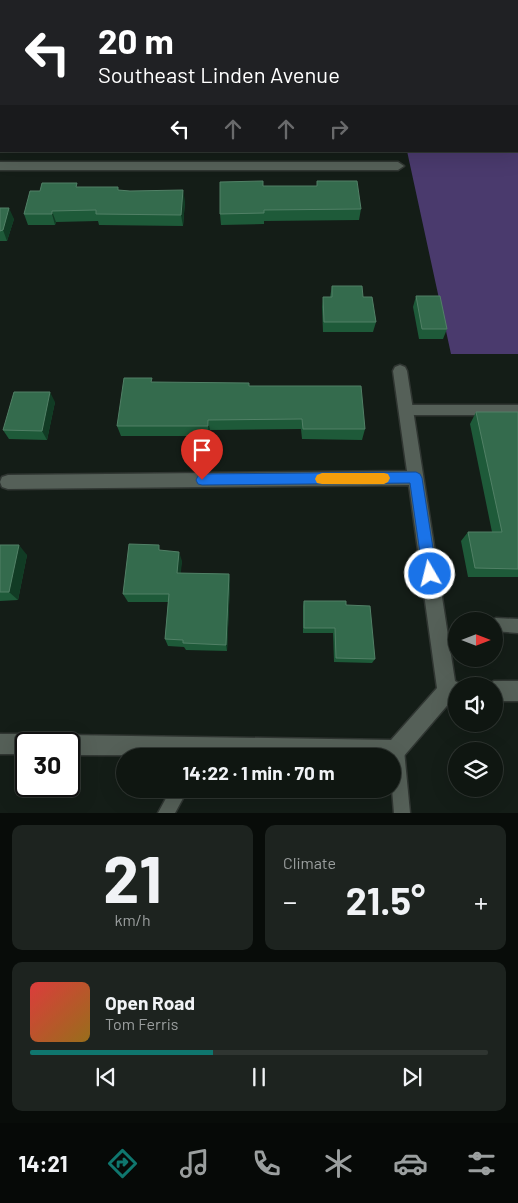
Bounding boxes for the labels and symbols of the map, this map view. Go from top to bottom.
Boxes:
pin [181,429,223,480]
position arrow [403,547,455,599]
north arrow [448,612,502,668]
speed limit sign: 30 [15,732,80,797]

